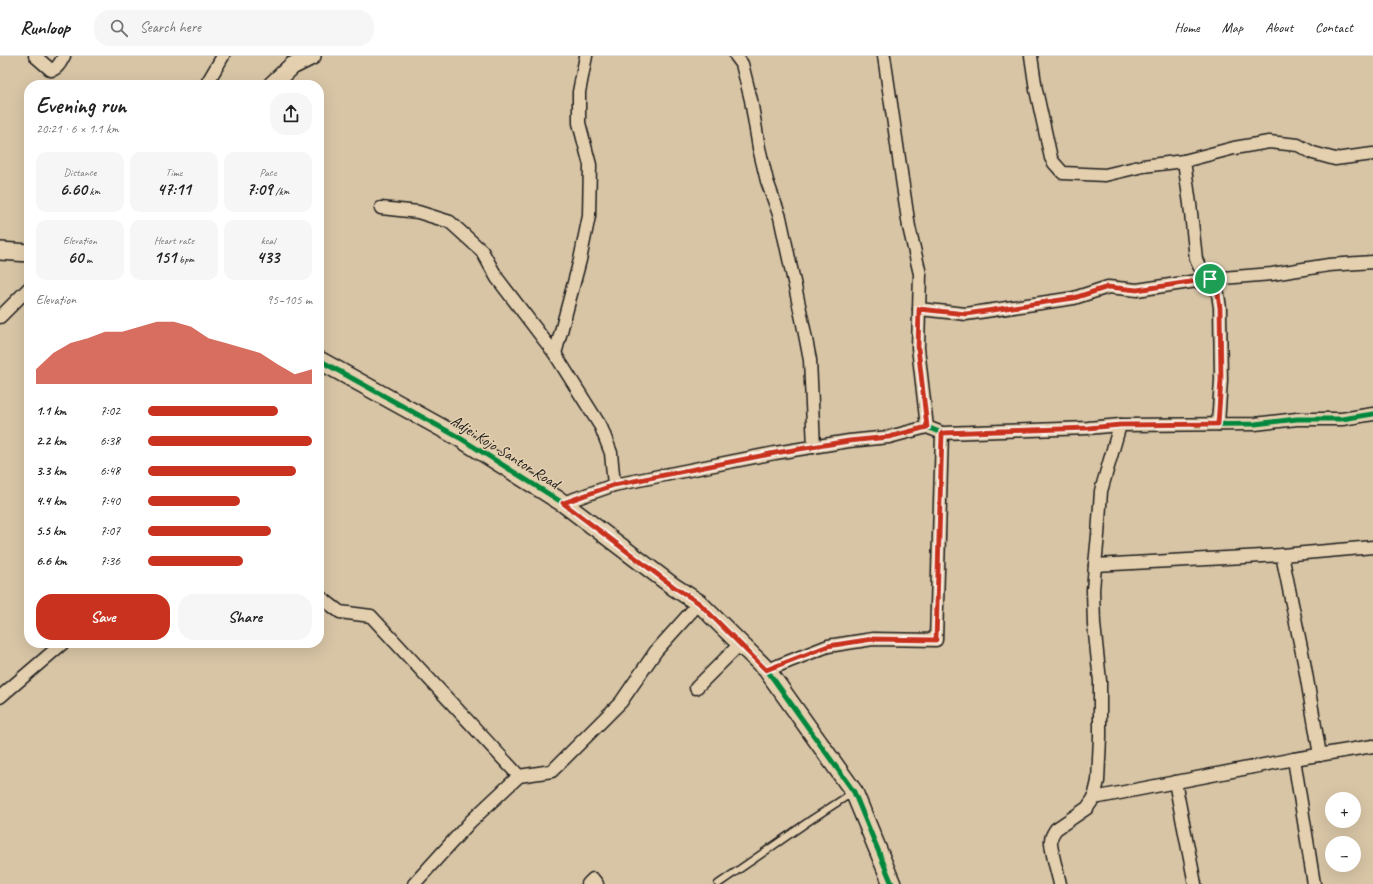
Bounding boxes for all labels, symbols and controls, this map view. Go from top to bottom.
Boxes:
search box [94,10,374,46]
text: Runloop [20,16,70,40]
icon: search [108,17,130,39]
text: Search here [140,18,201,37]
text: Home [1174,19,1200,36]
text: Map [1222,19,1243,36]
text: About [1265,19,1293,36]
text: Contact [1315,19,1353,36]
text: Evening run [36,92,126,120]
button: share [270,93,312,135]
text: 20:21 · 6 × 1.1 km [36,121,119,137]
text: Distance [64,165,96,179]
text: Time [166,165,182,179]
text: Pace [260,165,276,179]
text: 6.60 [60,179,87,200]
text: 47:11 [157,179,191,200]
text: 7:09 [246,179,273,200]
text: km [87,184,100,198]
text: /km [273,184,290,198]
text: Elevation [63,233,97,247]
text: Heart rate [154,233,194,247]
text: kcal [261,233,275,247]
text: 60 [68,247,83,268]
text: 151 [154,247,176,268]
text: 433 [257,247,279,268]
text: m [83,252,92,266]
text: bpm [176,252,194,266]
pin [1193,262,1227,296]
icon: arrive [1199,268,1221,290]
text: Elevation [36,292,76,308]
text: 95–105 m [267,292,312,308]
text: 1.1 km [36,403,66,419]
text: 7:02 [100,403,120,419]
street label: Adjei Kojo Santor Road [447,411,565,495]
text: 2.2 km [36,433,66,449]
text: 6:38 [100,433,120,449]
text: 3.3 km [36,463,66,479]
text: 6:48 [100,463,120,479]
text: 4.4 km [36,493,66,509]
text: 7:40 [100,493,120,509]
text: 5.5 km [36,523,66,539]
text: 7:07 [100,523,120,539]
text: 6.6 km [36,553,67,569]
text: 7:36 [100,553,120,569]
button: Save [36,594,170,640]
button: Share [178,594,312,640]
map controls [1325,792,1361,872]
button: + [1325,792,1361,828]
button: − [1325,836,1361,872]

